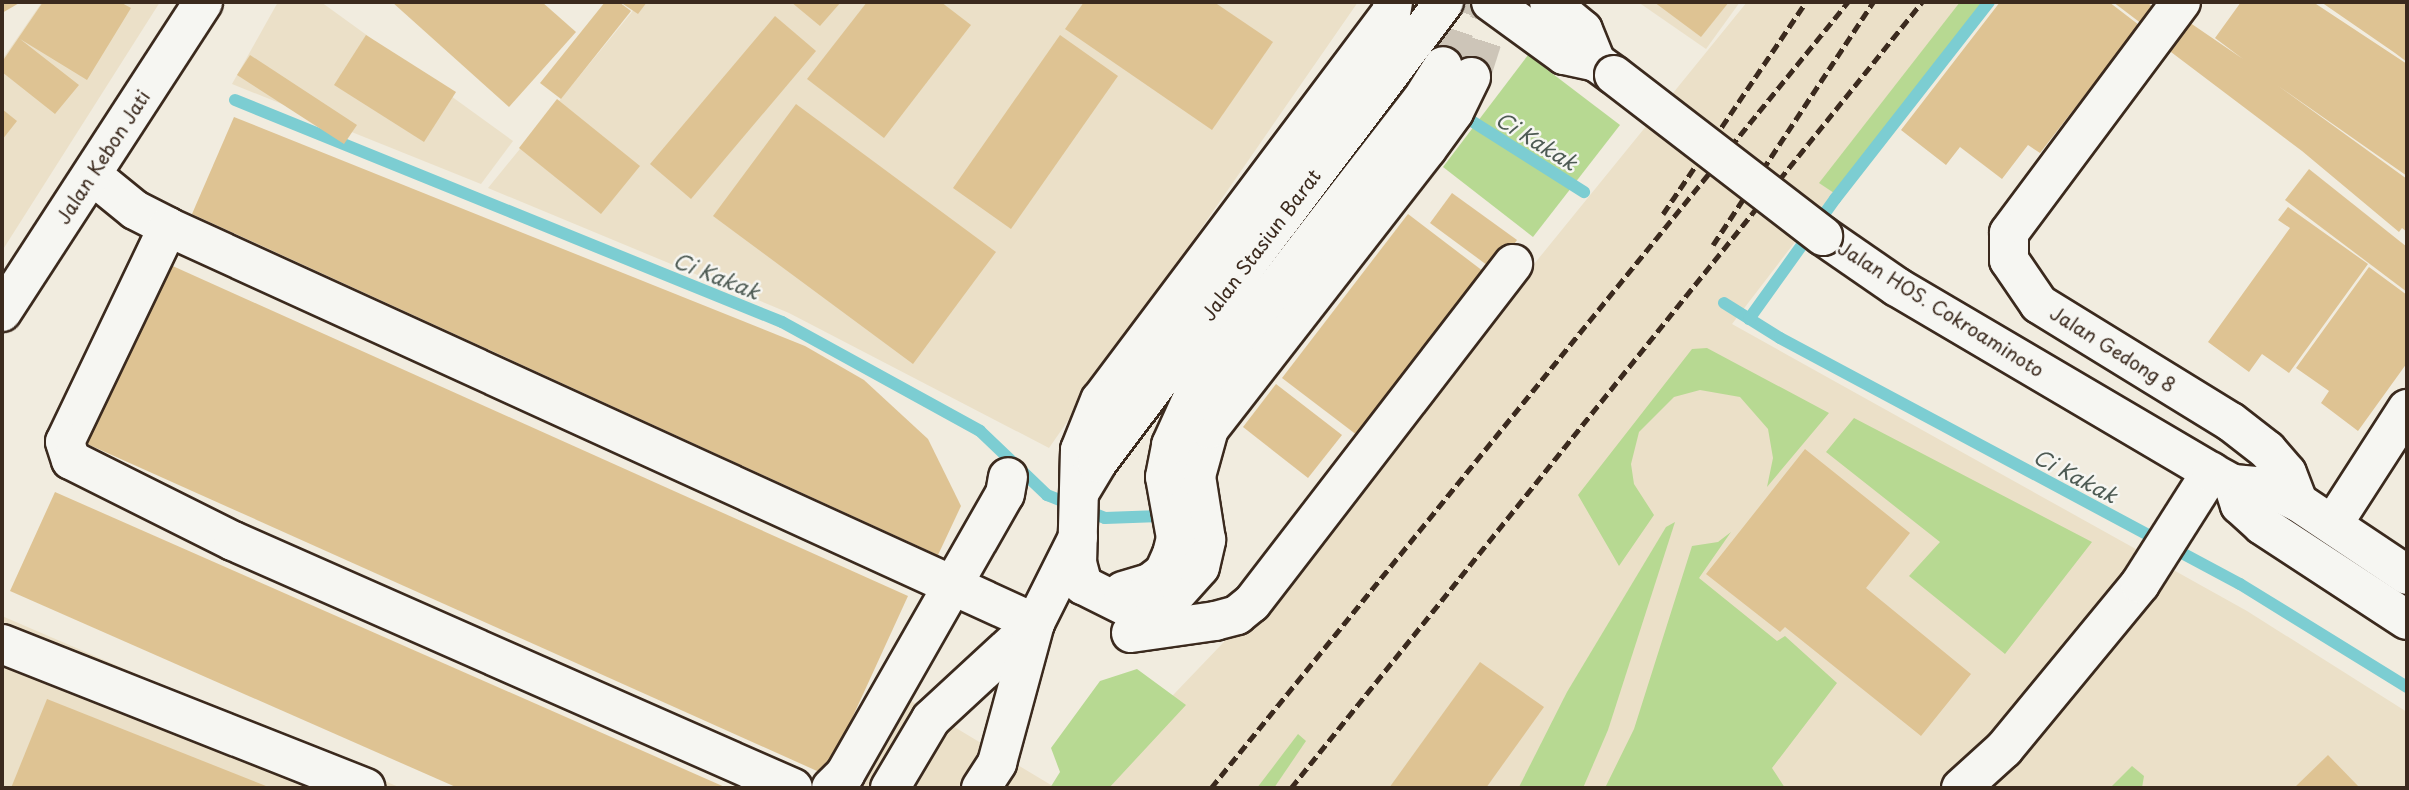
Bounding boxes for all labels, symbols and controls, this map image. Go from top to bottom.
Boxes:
street label: Jalan Kebon Jati [51,85,155,229]
water label: Ci Kakak [1491,105,1583,175]
street label: Jalan Stasiun Barat [1196,164,1326,326]
street label: Jalan HOS. Cokroaminoto [1834,236,2048,382]
water label: Ci Kakak [669,246,765,304]
street label: Jalan Gedong 8 [2046,301,2180,397]
water label: Ci Kakak [2029,442,2123,508]

